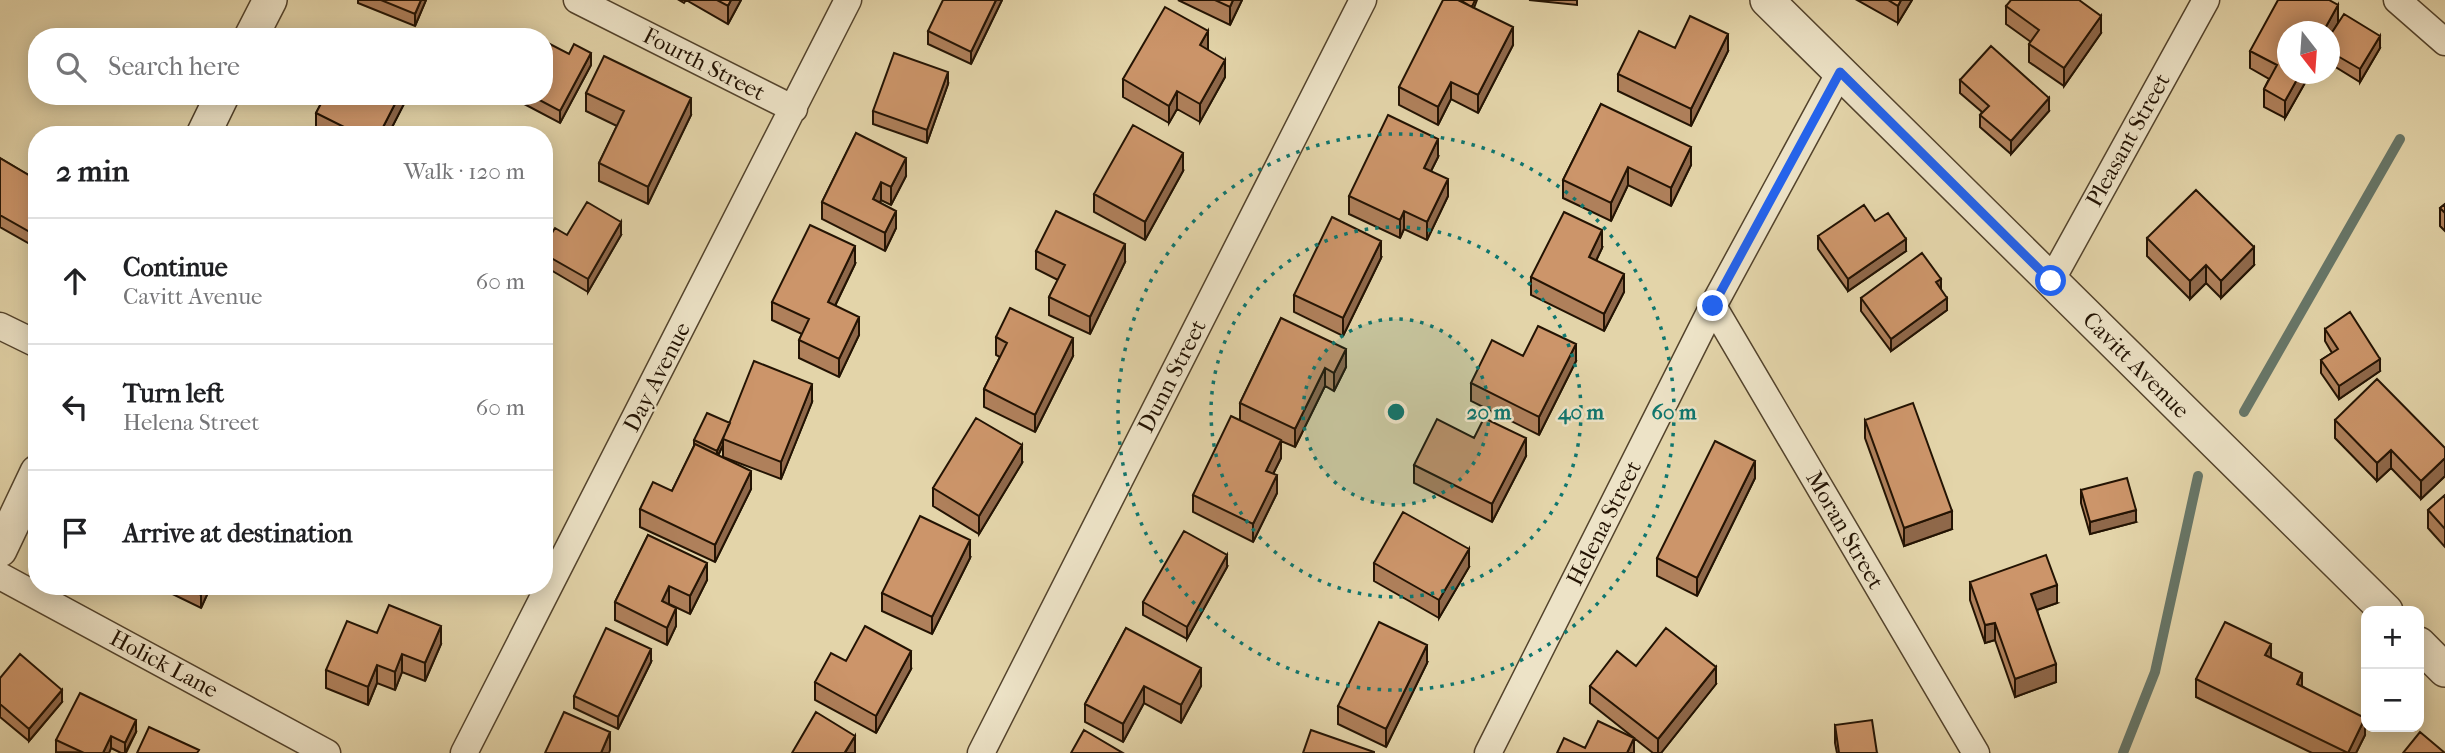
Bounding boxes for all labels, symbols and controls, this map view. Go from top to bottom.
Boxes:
north arrow [2277,21,2340,84]
street label: Fourth Street [638,22,770,106]
search box [28,28,553,105]
icon: search [52,48,90,86]
text: Search here [108,51,240,82]
street label: Pleasant Street [2080,69,2176,211]
text: 2 min [56,154,129,189]
text: Walk · 120 m [404,158,525,185]
text: Continue [123,252,228,283]
icon: ahead [56,262,94,300]
route start [2035,265,2066,296]
text: 60 m [476,268,525,295]
text: Cavitt Avenue [123,283,262,310]
route end [1697,290,1728,321]
street label: Cavitt Avenue [2077,306,2195,424]
street label: Dunn Street [1132,315,1212,437]
street label: Day Avenue [618,318,696,436]
text: Turn left [123,378,224,409]
icon: left [56,388,94,426]
text: 60 m [476,394,525,421]
centre of rings [1384,400,1408,424]
text: 20 m [1467,400,1512,424]
text: 40 m [1557,400,1605,425]
text: 60 m [1652,400,1697,424]
text: Helena Street [123,409,259,436]
street label: Helena Street [1561,456,1647,590]
street label: Moran Street [1800,466,1890,594]
icon: arrive [56,514,94,552]
text: Arrive at destination [123,518,353,549]
map controls [2361,606,2424,732]
button: + [2361,606,2424,669]
street label: Holick Lane [105,624,223,704]
button: − [2361,669,2424,732]

